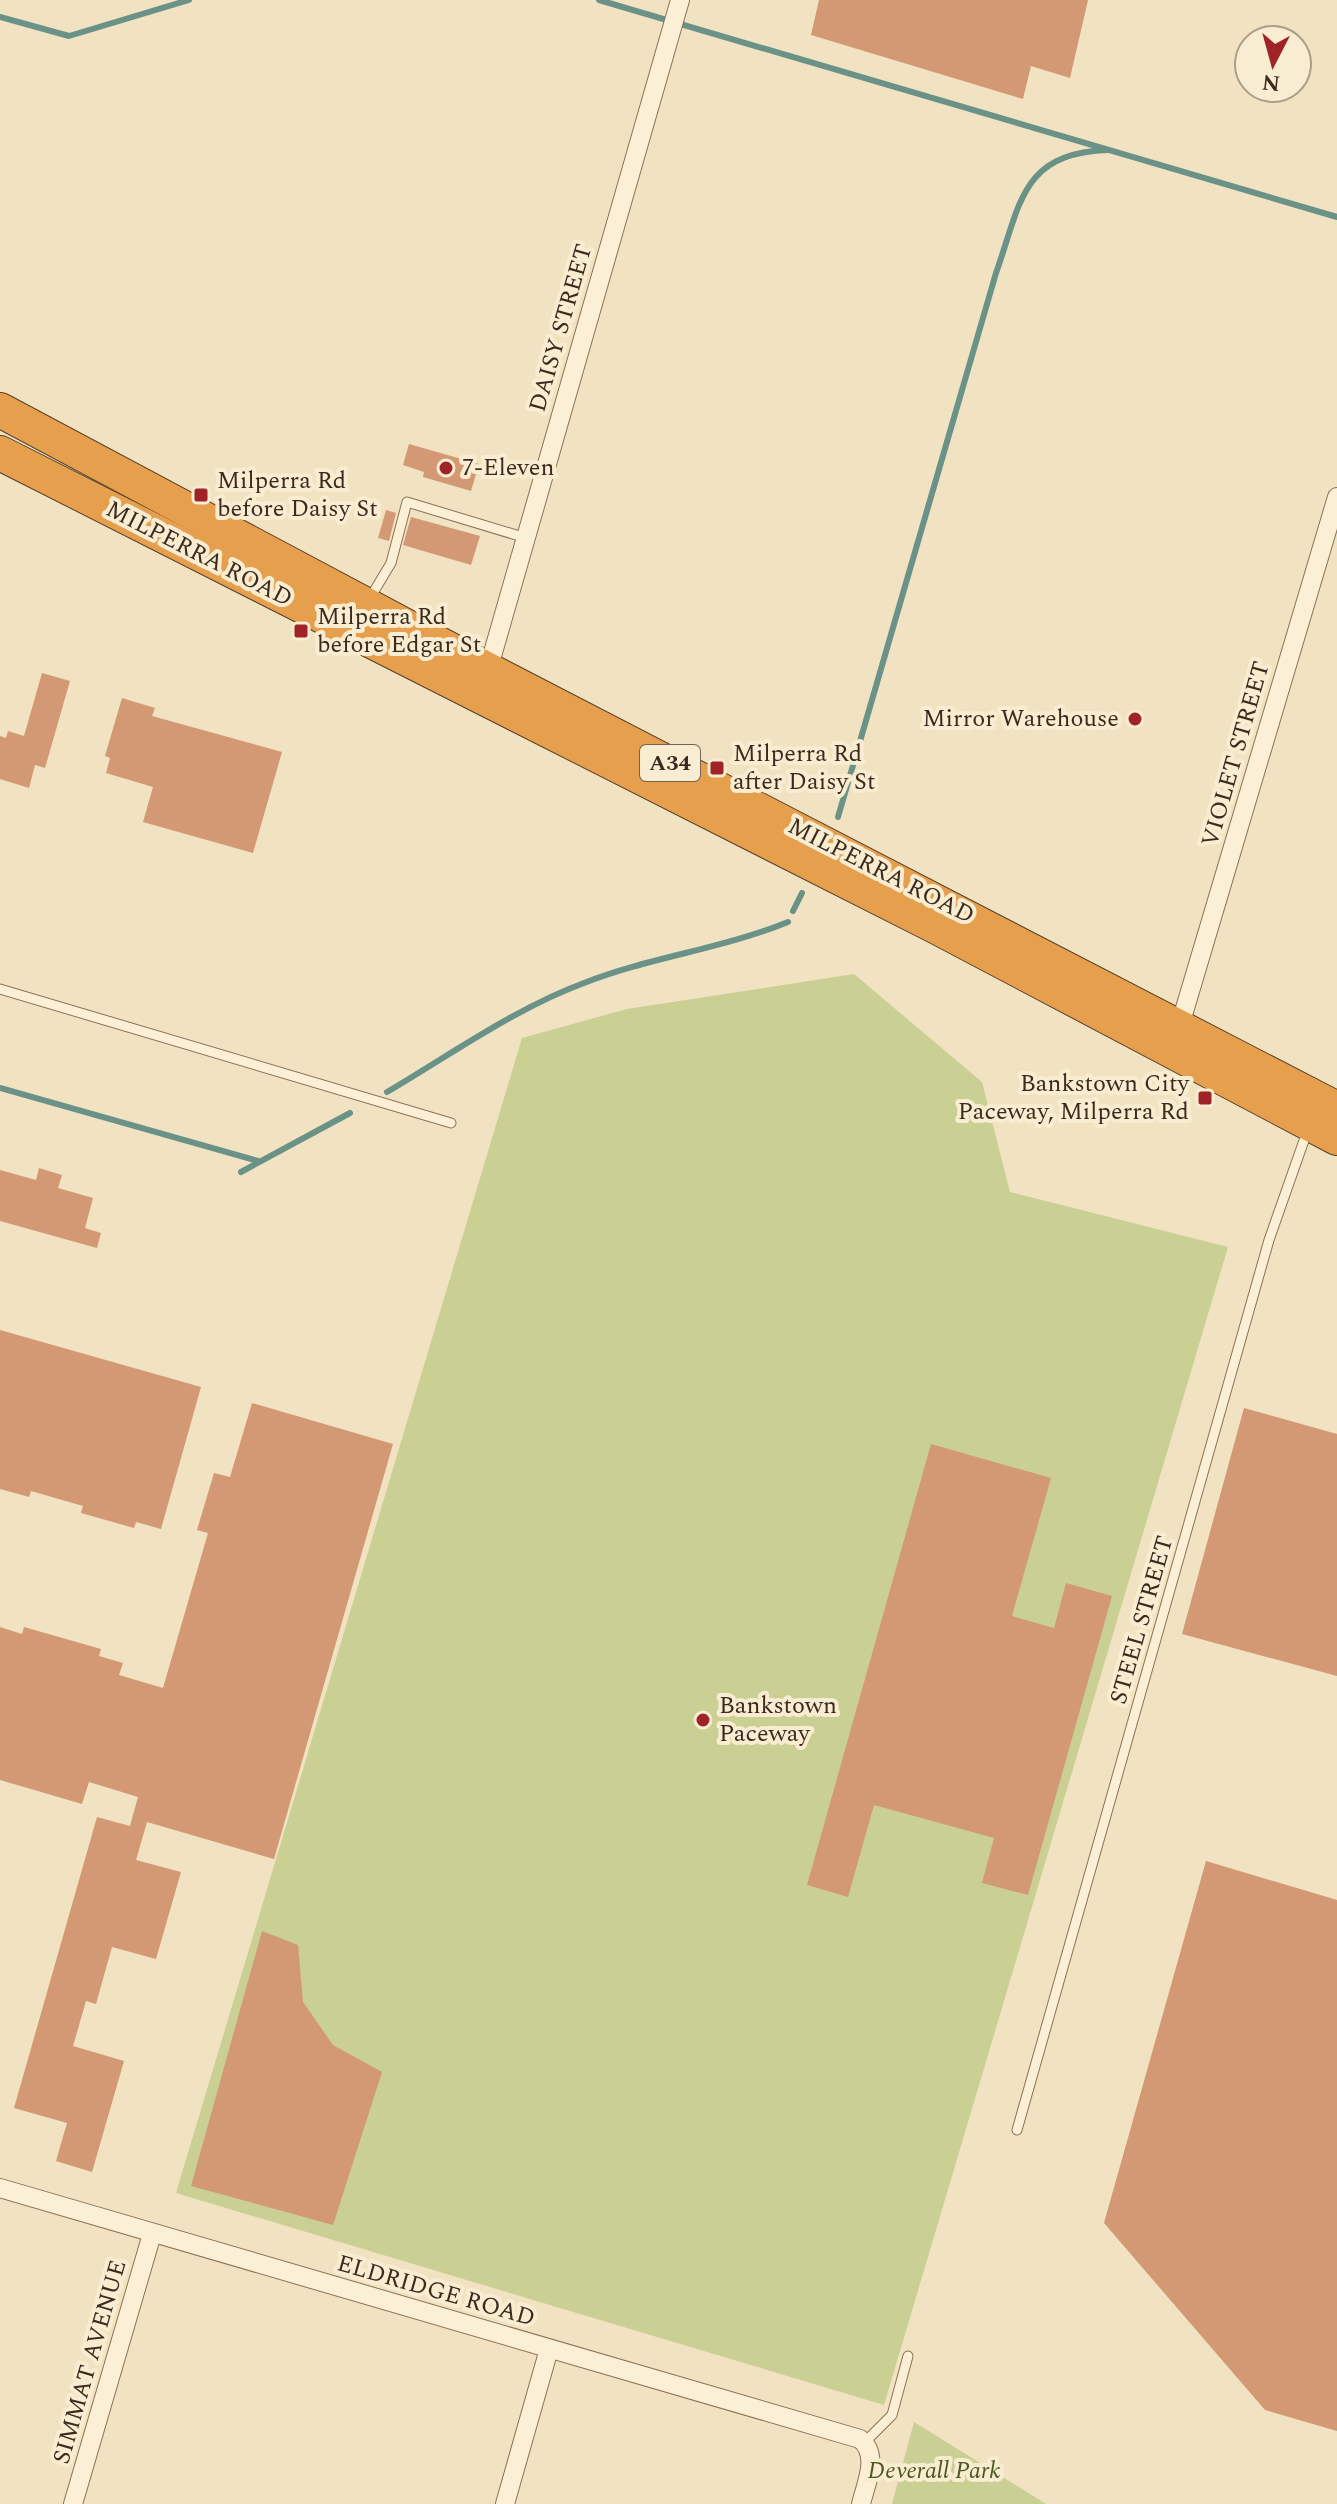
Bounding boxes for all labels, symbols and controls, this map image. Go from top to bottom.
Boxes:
north arrow [1233,24,1313,104]
text: N [1260,65,1282,100]
street label: DAISY STREET [520,240,602,416]
place label: 7-Eleven [462,450,554,486]
marker: 7-Eleven [437,459,455,477]
place label: Milperra Rd before Daisy St [217,463,378,527]
marker: Milperra Rd before Daisy St [192,486,210,504]
street label: MILPERRA ROAD [99,491,299,617]
place label: Milperra Rd before Edgar St [317,599,481,663]
marker: Milperra Rd before Edgar St [292,622,310,640]
street label: VIOLET STREET [1192,657,1280,851]
place label: Mirror Warehouse [923,701,1119,737]
marker: Mirror Warehouse [1126,710,1144,728]
place label: Milperra Rd after Daisy St [733,736,876,800]
road number: A34 [640,745,700,781]
marker: Milperra Rd after Daisy St [708,759,726,777]
street label: MILPERRA ROAD [781,808,981,934]
place label: Bankstown City Paceway, Milperra Rd [958,1066,1190,1130]
marker: Bankstown City Paceway, Milperra Rd [1196,1089,1214,1107]
street label: STEEL STREET [1101,1532,1183,1708]
place label: Bankstown Paceway [719,1688,837,1752]
marker: Bankstown Paceway [694,1711,712,1729]
street label: ELDRIDGE ROAD [333,2246,539,2336]
street label: SIMMAT AVENUE [44,2256,136,2468]
park label: Deverall Park [867,2453,1001,2489]

